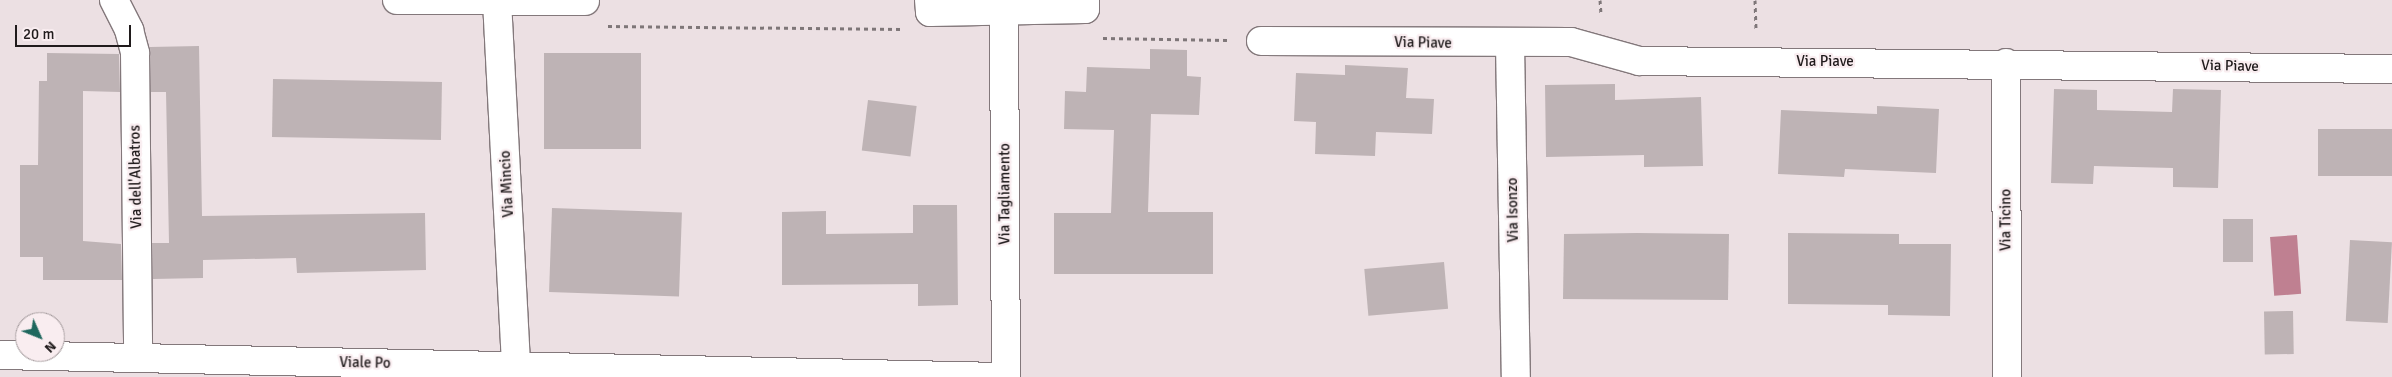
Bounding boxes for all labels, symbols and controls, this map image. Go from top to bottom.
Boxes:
scale bar [18,15,134,47]
text: 20 m [23,25,54,43]
street label: Via Piave [1394,33,1452,53]
street label: Via Piave [1796,53,1854,71]
street label: Via Piave [2201,56,2259,76]
street label: Via dell'Albatros [126,125,146,229]
street label: Via Tagliamento [996,143,1014,245]
street label: Via Mincio [496,150,518,218]
street label: Via Isonzo [1503,177,1523,243]
street label: Via Ticino [1997,189,2015,251]
north arrow [15,312,65,362]
text: N [41,338,60,356]
street label: Viale Po [339,354,391,372]

